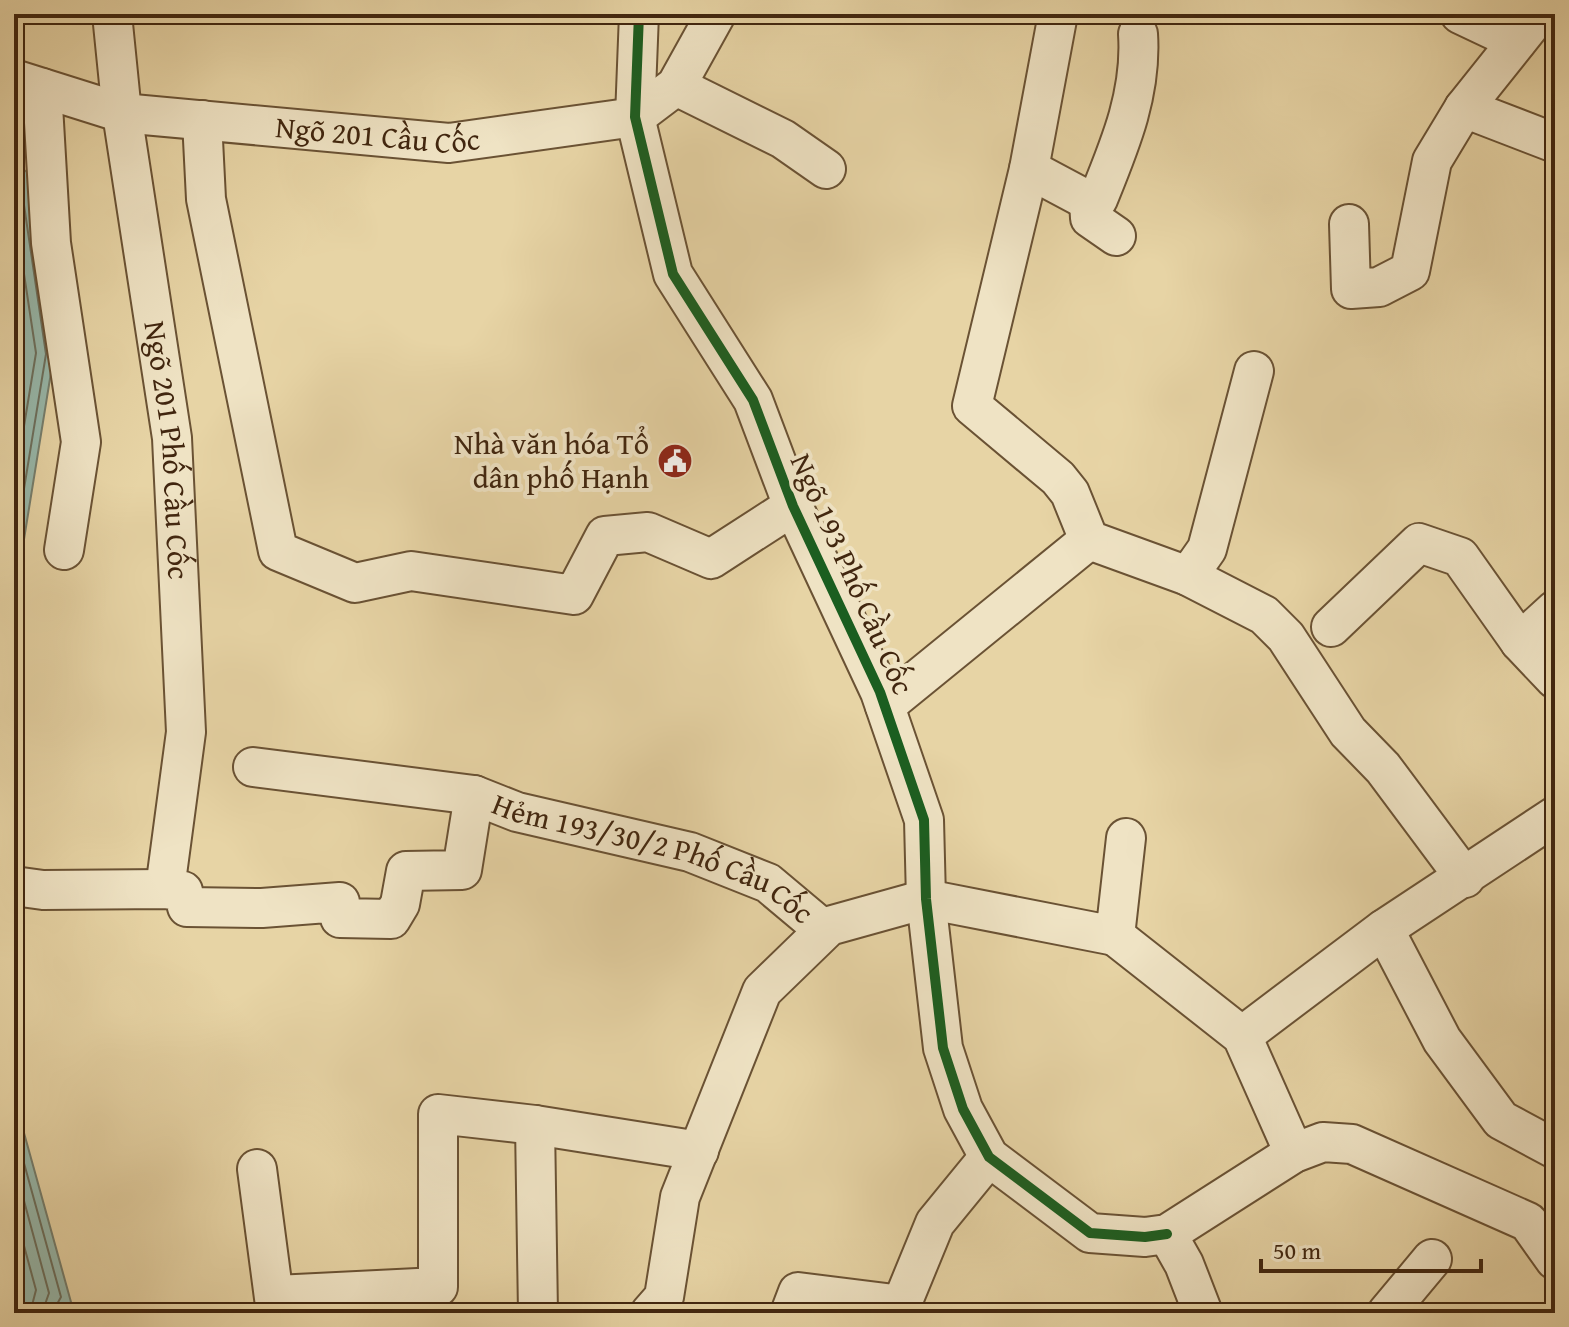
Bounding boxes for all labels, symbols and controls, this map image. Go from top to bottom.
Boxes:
street label: Ngõ 201 Cầu Cốc [274,104,482,164]
street label: Ngõ 201 Phố Cầu Cốc [133,318,202,580]
place label: Nhà văn hóa Tổ dân phố Hạnh [454,421,649,499]
public building icon: Nhà văn hóa Tổ dân phố Hạnh [656,442,694,480]
street label: Ngõ 193 Phố Cầu Cốc [780,446,926,701]
street label: Hẻm 193/30/2 Phố Cầu Cốc [486,781,824,933]
scale bar [1261,1223,1481,1273]
text: 50 m [1273,1233,1321,1268]

